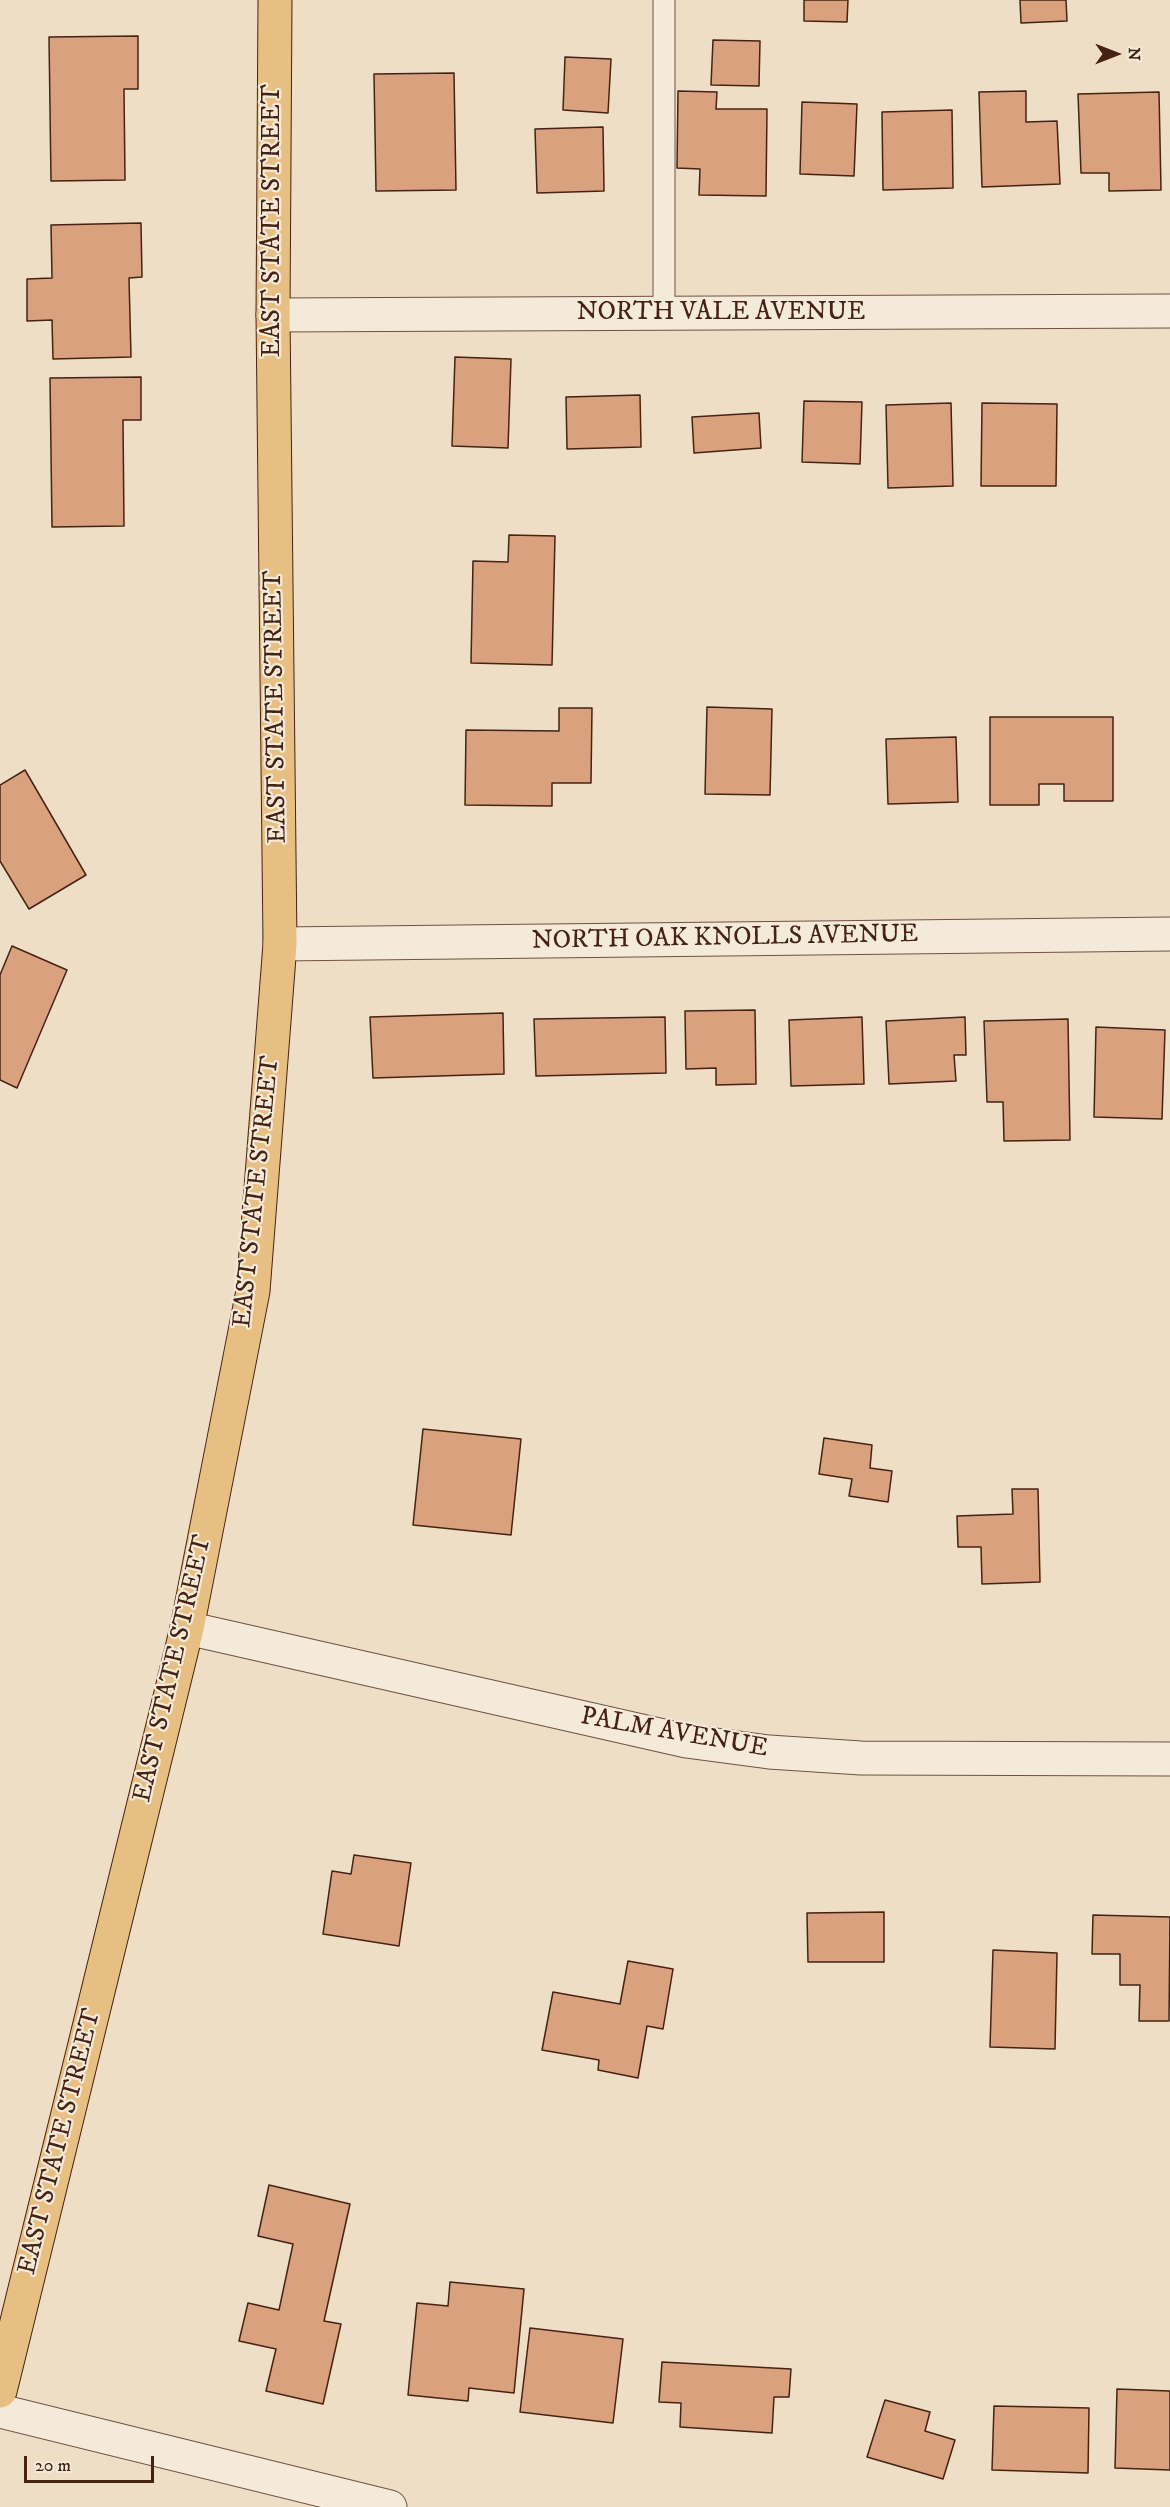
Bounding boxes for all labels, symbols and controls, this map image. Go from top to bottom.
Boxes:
north arrow [1086,24,1146,84]
text: N [1124,47,1144,61]
street label: EAST STATE STREET [258,84,290,358]
street label: NORTH VALE AVENUE [577,298,865,330]
street label: EAST STATE STREET [259,570,295,844]
street label: NORTH OAK KNOLLS AVENUE [531,920,919,958]
street label: EAST STATE STREET [228,1055,288,1329]
street label: EAST STATE STREET [128,1532,220,1806]
street label: PALM AVENUE [578,1702,770,1766]
street label: EAST STATE STREET [13,2006,109,2278]
scale bar [27,2444,158,2482]
text: 20 m [35,2455,71,2477]

